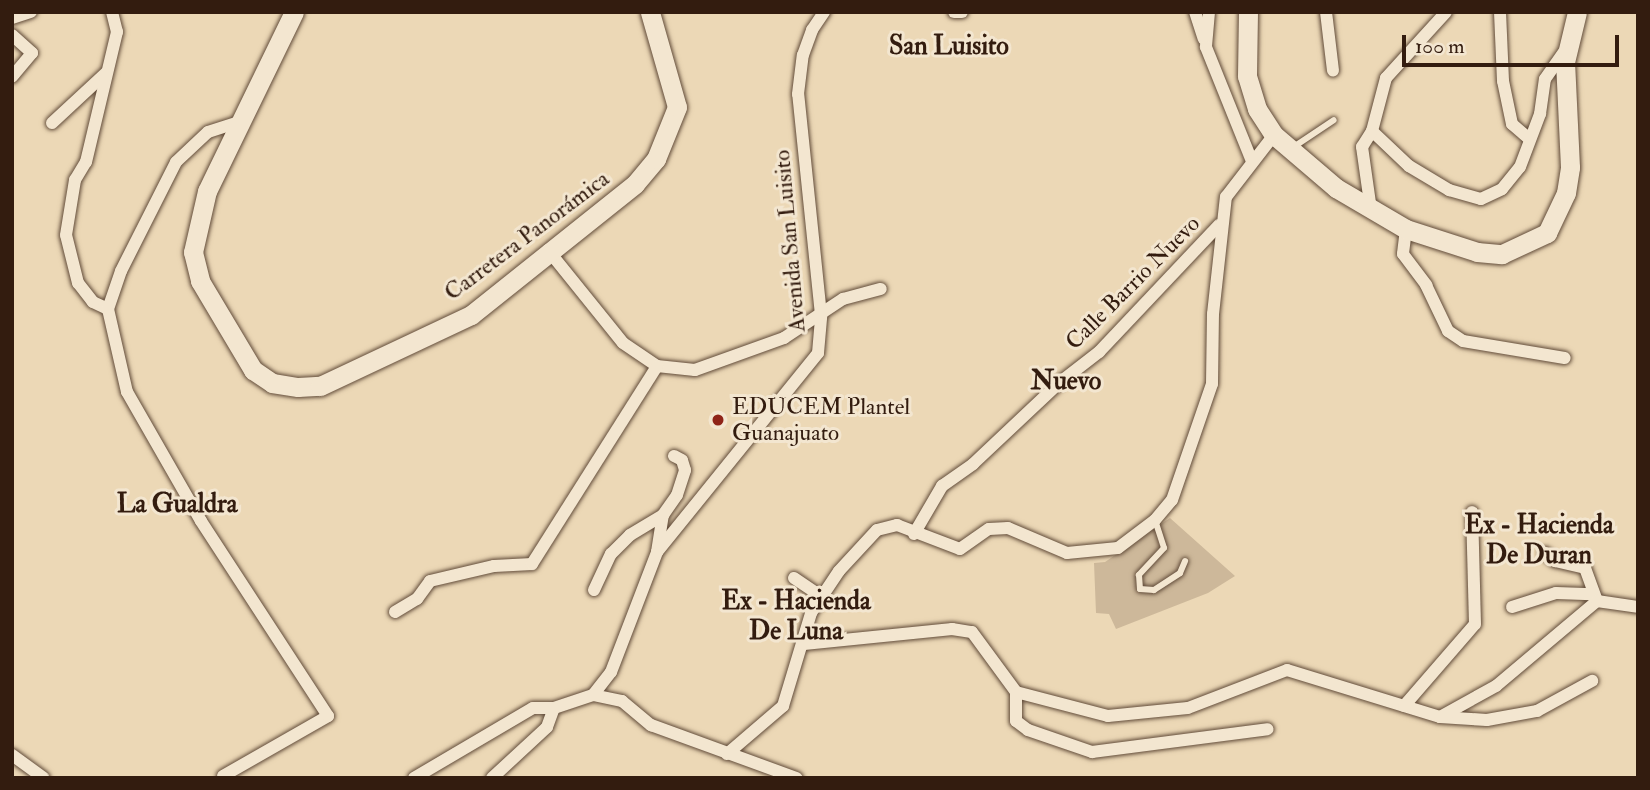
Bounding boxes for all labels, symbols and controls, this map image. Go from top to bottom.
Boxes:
scale bar [1405,21,1622,65]
district label: San Luisito [889,31,1009,63]
text: 100 m [1415,33,1465,60]
street label: Avenida San Luisito [768,149,812,333]
street label: Carretera Panorámica [439,165,615,307]
street label: Calle Barrio Nuevo [1060,210,1206,356]
district label: Nuevo [1031,366,1101,398]
place label: EDUCEM Plantel Guanajuato [732,393,910,447]
marker: EDUCEM Plantel Guanajuato [710,412,726,428]
district label: La Gualdra [117,489,237,521]
district label: Ex - Hacienda De Duran [1464,510,1614,572]
district label: Ex - Hacienda De Luna [721,586,871,648]

